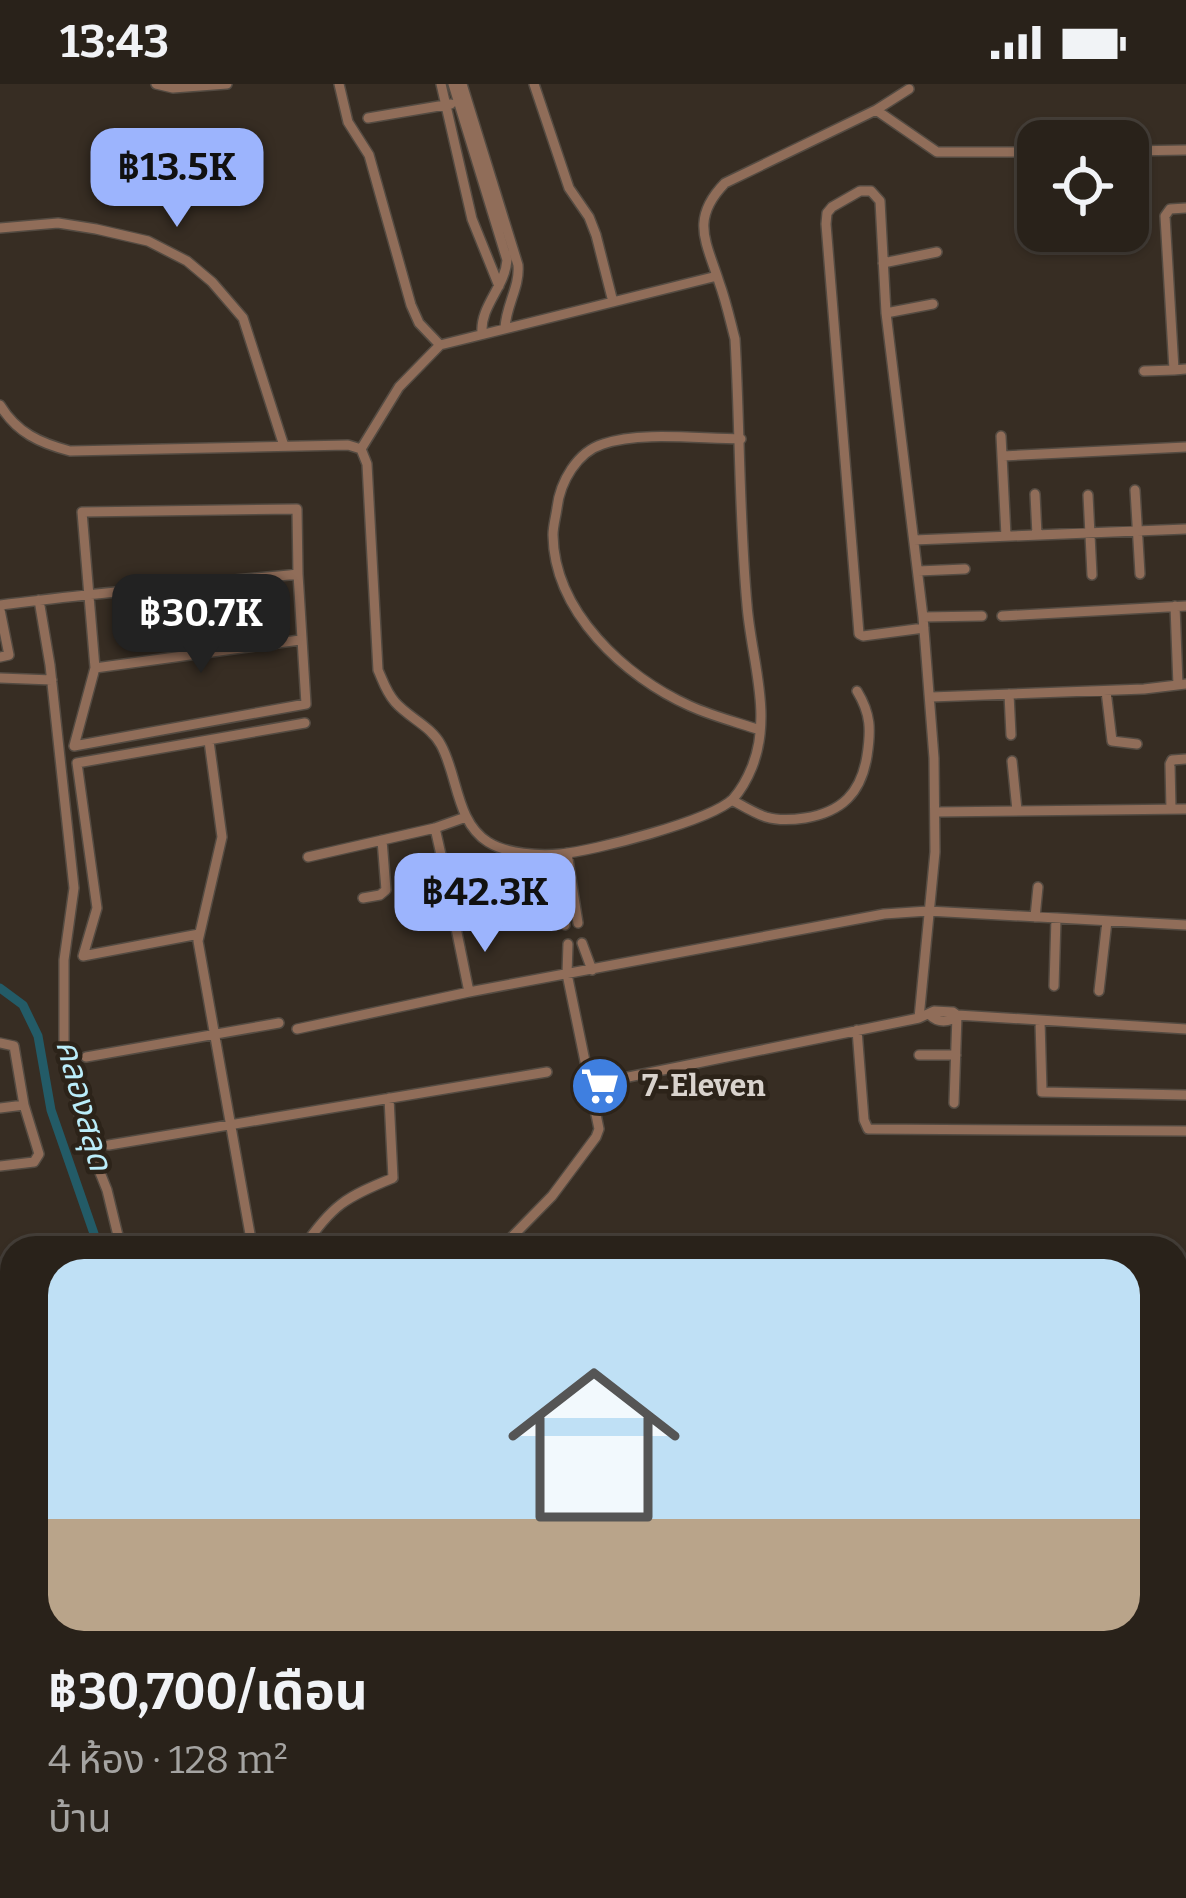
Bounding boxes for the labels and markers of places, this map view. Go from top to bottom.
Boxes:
pin: ฿13.5K [79,128,275,230]
pin: ฿30.7K [103,574,299,676]
pin: ฿42.3K [387,853,583,955]
supermarket icon: 7-Eleven [569,1055,631,1117]
place label: 7-Eleven [642,1068,766,1104]

